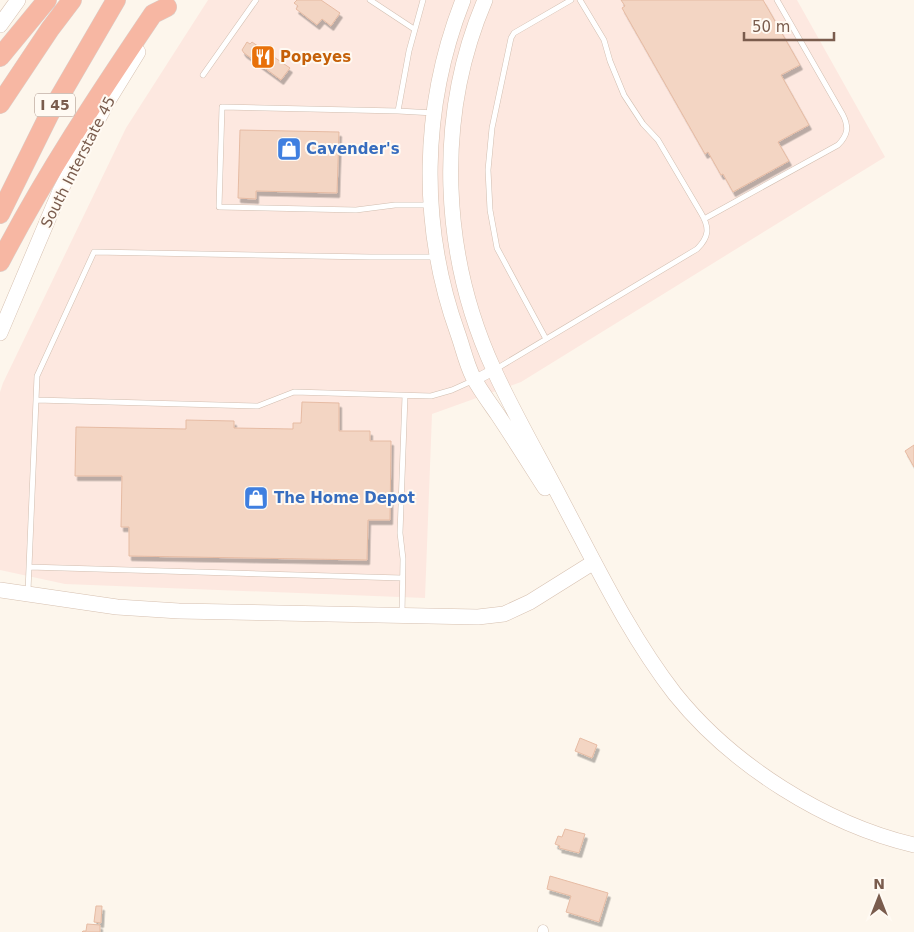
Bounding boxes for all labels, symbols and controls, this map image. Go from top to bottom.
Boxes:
scale bar [744,10,834,42]
text: 50 m [752,18,790,36]
restaurant icon: Popeyes [250,44,276,70]
place label: Popeyes [280,48,351,66]
street label: South Interstate 45 [37,93,119,231]
road number: I 45 [35,94,75,116]
shop icon: Cavender's [276,136,302,162]
place label: Cavender's [306,140,400,158]
shop icon: The Home Depot [243,485,269,511]
place label: The Home Depot [274,489,415,507]
north arrow [854,872,904,922]
text: N [873,876,885,892]

